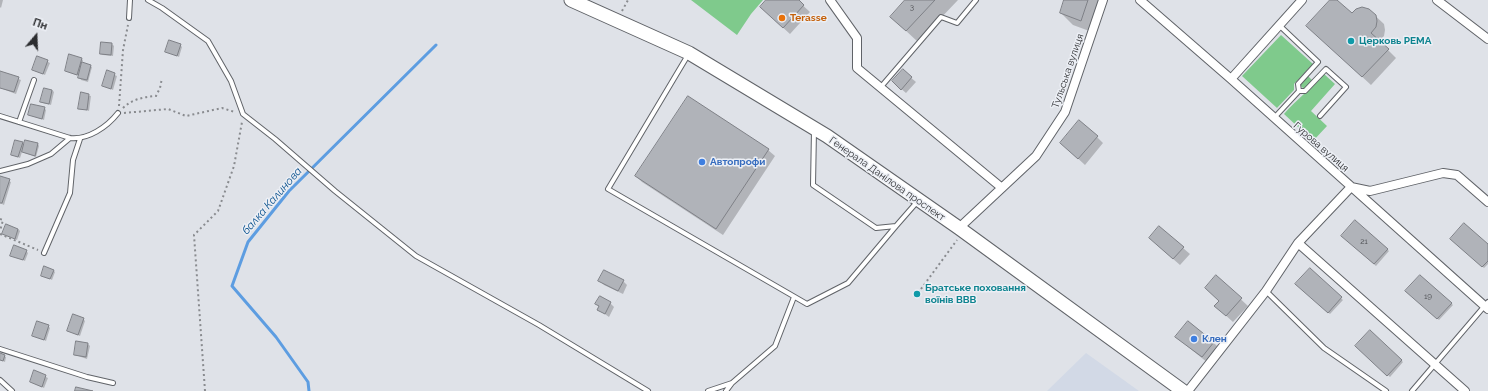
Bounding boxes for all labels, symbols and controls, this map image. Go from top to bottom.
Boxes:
house number: 3 [910,3,914,13]
place label: Terasse [790,12,827,24]
marker: Terasse [777,13,787,23]
north arrow [16,16,56,56]
text: Пн [31,16,49,33]
street label: Тульська вулиця [1050,32,1086,110]
place label: Церковь РЕМА [1359,35,1431,47]
marker: Церковь РЕМА [1346,36,1356,46]
street label: Гурова вулиця [1291,120,1351,174]
street label: Генерала Данілова проспект [827,134,947,224]
place label: Автопрофи [710,156,765,168]
marker: Автопрофи [697,157,707,167]
water label: балка Калинова [239,165,305,237]
house number: 21 [1360,237,1368,247]
place label: Братське поховання воїнів ВВВ [925,282,1026,306]
marker: Братське поховання воїнів ВВВ [912,289,922,299]
house number: 19 [1424,292,1432,302]
place label: Клен [1202,333,1227,345]
marker: Клен [1189,334,1199,344]

